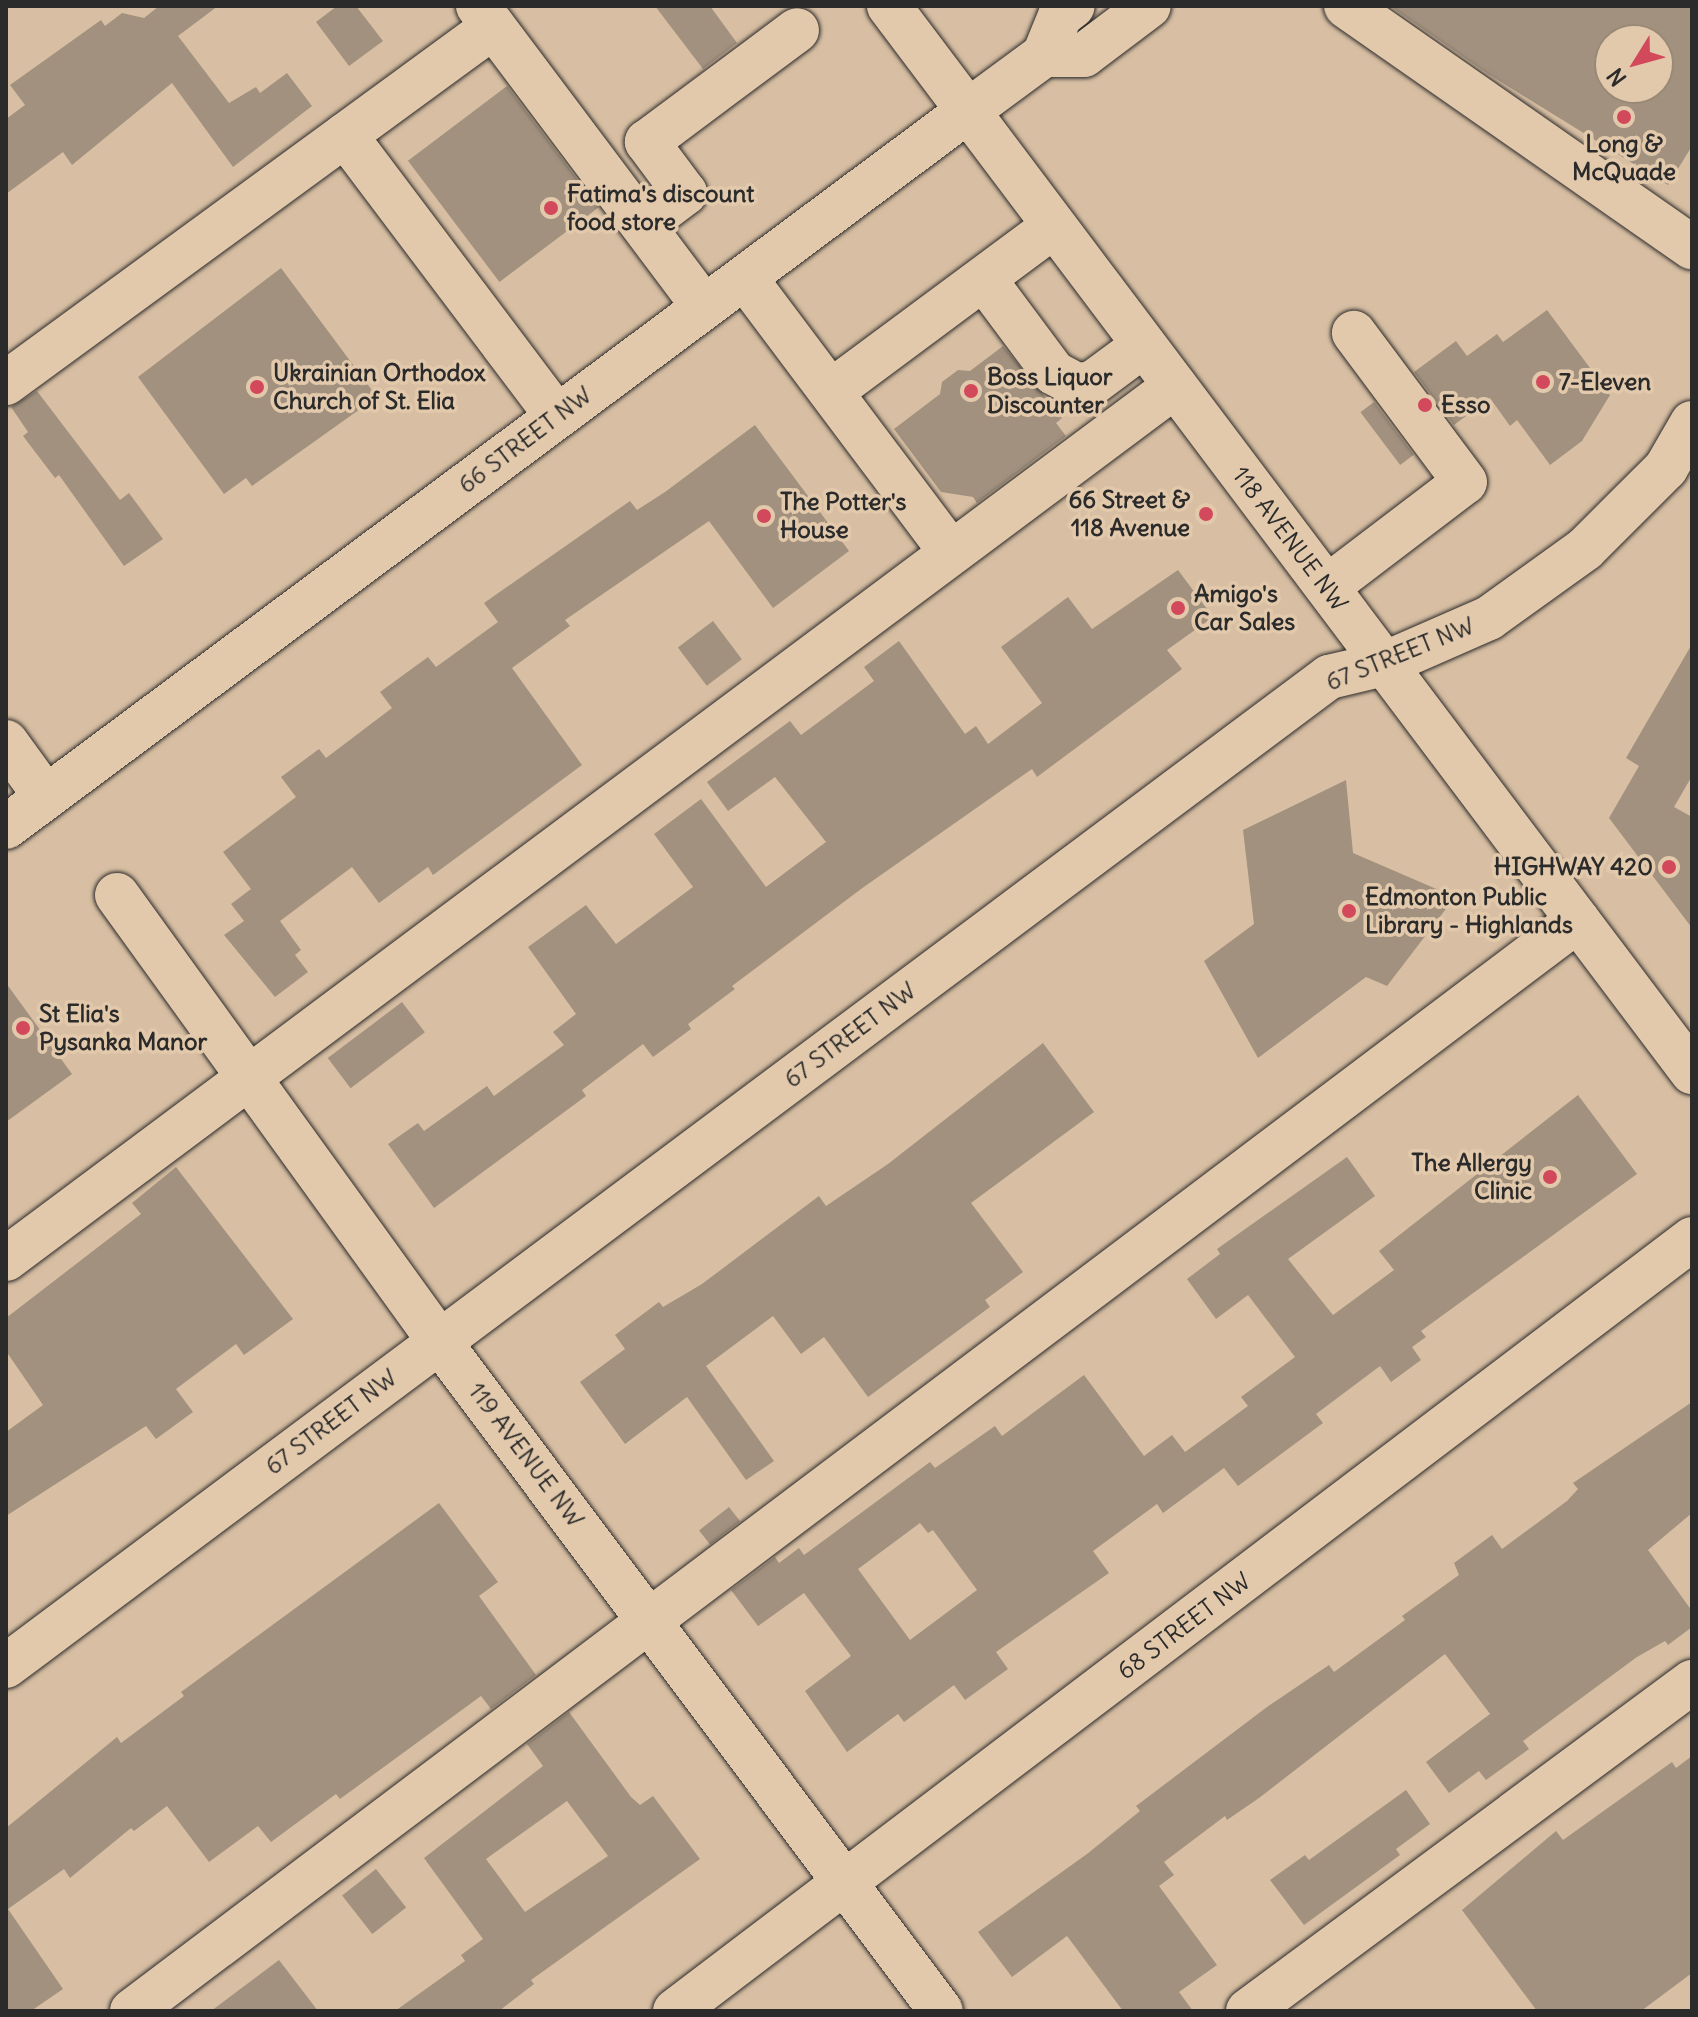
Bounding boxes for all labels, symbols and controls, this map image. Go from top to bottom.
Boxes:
north arrow [1594,24,1674,104]
text: N [1601,63,1632,92]
marker: Long & McQuade [1615,108,1633,126]
place label: Long & McQuade [1572,130,1676,186]
place label: Fatima's discount food store [567,180,754,236]
marker: Fatima's discount food store [542,199,560,217]
place label: Ukrainian Orthodox Church of St. Elia [273,359,486,415]
place label: Boss Liquor Discounter [987,363,1113,419]
place label: 7-Eleven [1559,368,1651,396]
marker: 7-Eleven [1534,373,1552,391]
marker: Ukrainian Orthodox Church of St. Elia [248,378,266,396]
street label: 66 STREET NW [453,381,597,499]
marker: Boss Liquor Discounter [962,382,980,400]
place label: Esso [1441,391,1490,419]
marker: Esso [1416,396,1434,414]
street label: 118 AVENUE NW [1226,461,1354,617]
place label: 66 Street & 118 Avenue [1068,486,1190,542]
place label: The Potter's House [780,488,906,544]
marker: 66 Street & 118 Avenue [1197,505,1215,523]
marker: The Potter's House [755,507,773,525]
place label: Amigo's Car Sales [1194,580,1295,636]
marker: Amigo's Car Sales [1169,599,1187,617]
street label: 67 STREET NW [1322,611,1478,697]
place label: HIGHWAY 420 [1494,853,1653,881]
marker: HIGHWAY 420 [1660,858,1678,876]
place label: Edmonton Public Library - Highlands [1365,883,1573,939]
marker: Edmonton Public Library - Highlands [1340,902,1358,920]
street label: 67 STREET NW [779,976,921,1094]
place label: St Elia's Pysanka Manor [39,1000,207,1056]
marker: St Elia's Pysanka Manor [14,1019,32,1037]
place label: The Allergy Clinic [1411,1149,1532,1205]
marker: The Allergy Clinic [1539,1166,1561,1188]
street label: 67 STREET NW [260,1363,402,1481]
street label: 119 AVENUE NW [462,1377,590,1533]
street label: 68 STREET NW [1112,1567,1256,1685]

